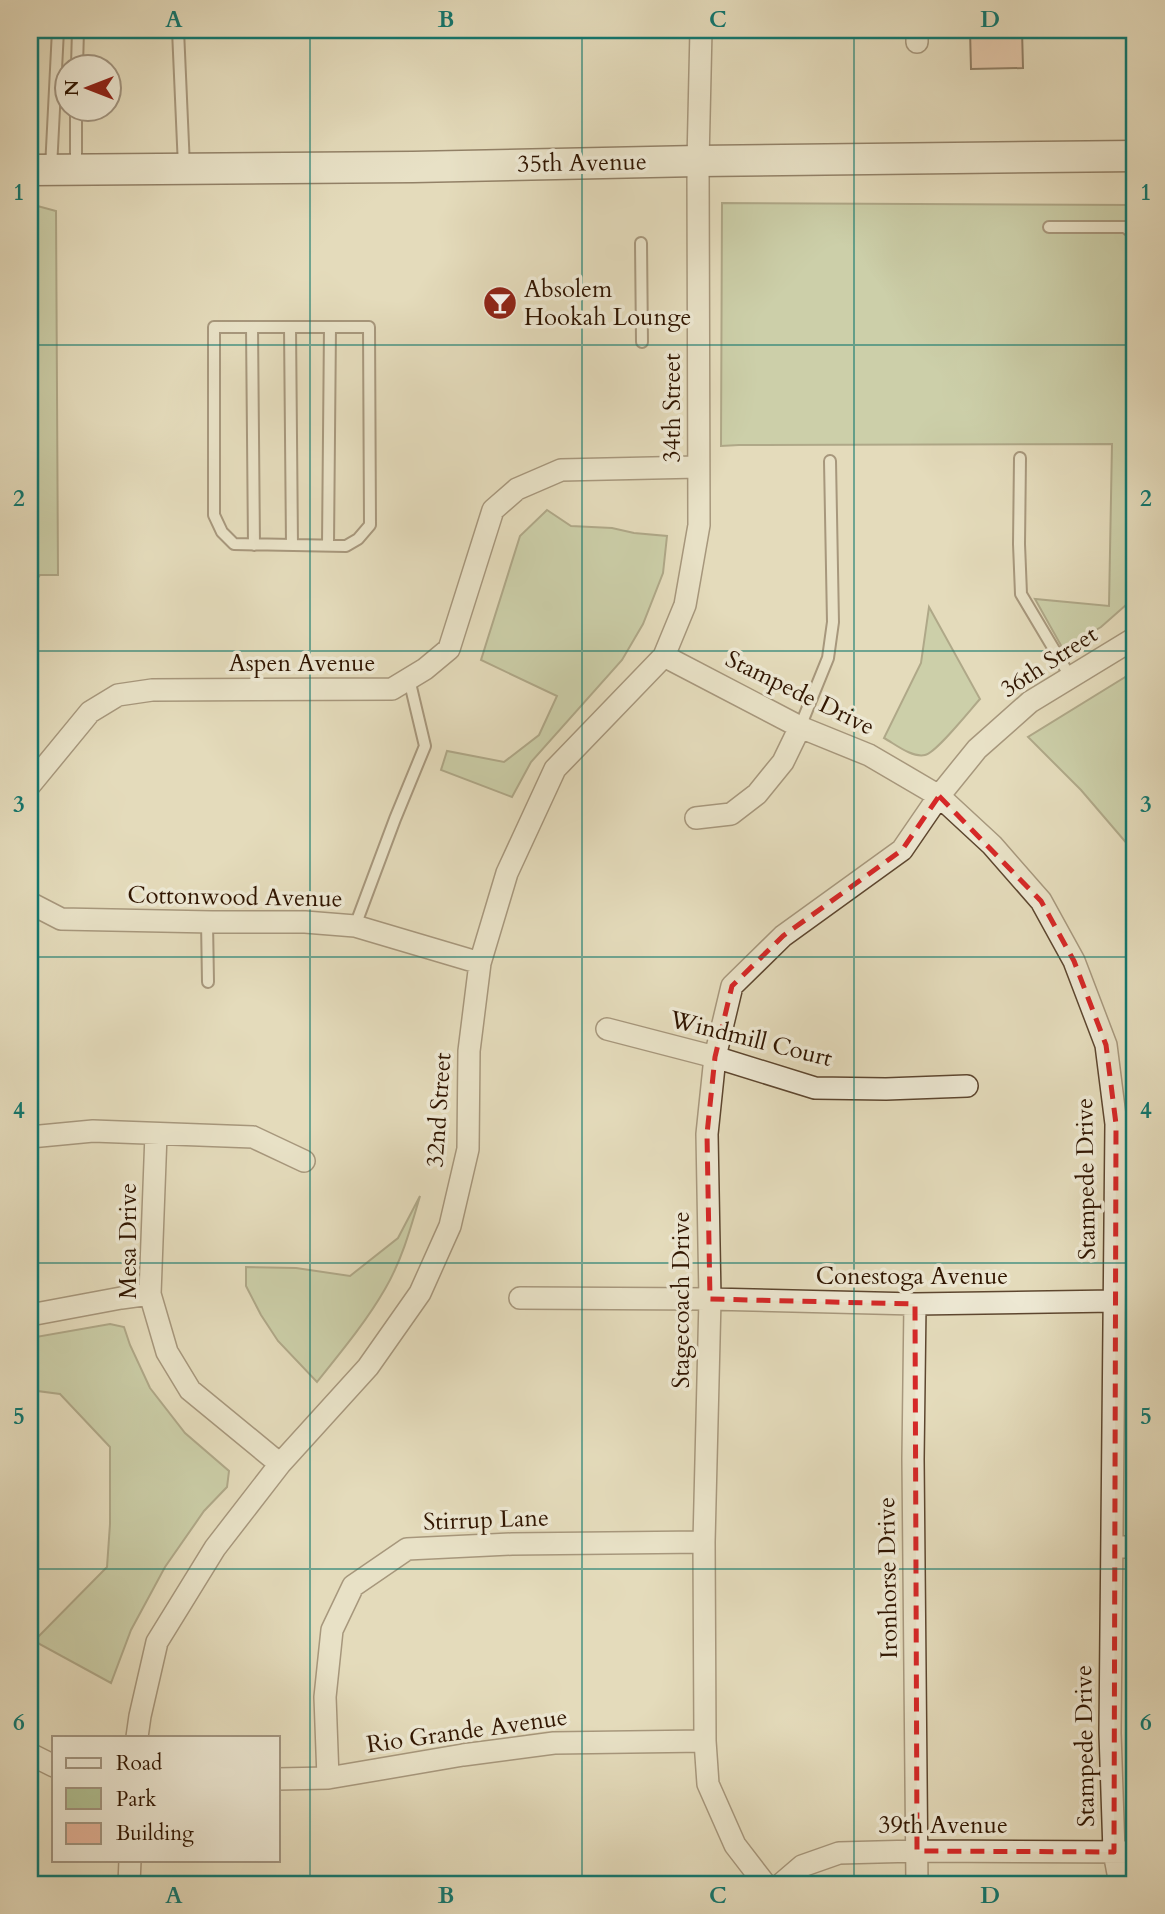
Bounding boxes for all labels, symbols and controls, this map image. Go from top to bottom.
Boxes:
text: A [165,4,183,35]
text: B [438,4,454,35]
text: C [709,4,727,35]
text: D [980,4,1000,35]
north arrow [52,52,122,122]
text: N [59,79,85,96]
street label: 35th Avenue [517,145,647,181]
text: 1 [13,177,25,208]
text: 1 [1140,177,1152,208]
place label: Absolem Hookah Lounge [524,273,692,334]
bar icon: Absolem Hookah Lounge [481,284,519,322]
street label: 34th Street [656,353,689,463]
text: 2 [13,483,25,514]
text: 2 [1140,483,1152,514]
street label: 36th Street [994,618,1104,706]
street label: Stampede Drive [720,643,880,743]
street label: Aspen Avenue [229,647,375,680]
text: 3 [13,789,25,820]
text: 3 [1140,789,1152,820]
street label: Cottonwood Avenue [127,879,343,915]
street label: Windmill Court [665,1003,836,1075]
street label: 32nd Street [419,1051,460,1169]
text: 4 [13,1095,25,1126]
text: 4 [1140,1095,1152,1126]
street label: Stampede Drive [1068,1098,1104,1260]
street label: Mesa Drive [112,1183,145,1299]
street label: Stagecoach Drive [665,1211,698,1389]
street label: Conestoga Avenue [816,1260,1008,1293]
text: 5 [13,1401,25,1432]
text: 5 [1140,1401,1152,1432]
street label: Ironhorse Drive [870,1497,906,1659]
street label: Stirrup Lane [423,1501,549,1539]
street label: Stampede Drive [1067,1665,1103,1827]
street label: Rio Grande Avenue [364,1701,570,1761]
text: 6 [13,1707,25,1738]
text: 6 [1140,1707,1152,1738]
legend [52,1736,280,1862]
text: Road [116,1749,162,1778]
text: Park [116,1785,157,1814]
street label: 39th Avenue [878,1809,1008,1842]
text: Building [116,1819,194,1848]
text: A [165,1880,183,1911]
text: B [438,1880,454,1911]
text: C [709,1880,727,1911]
text: D [980,1880,1000,1911]

